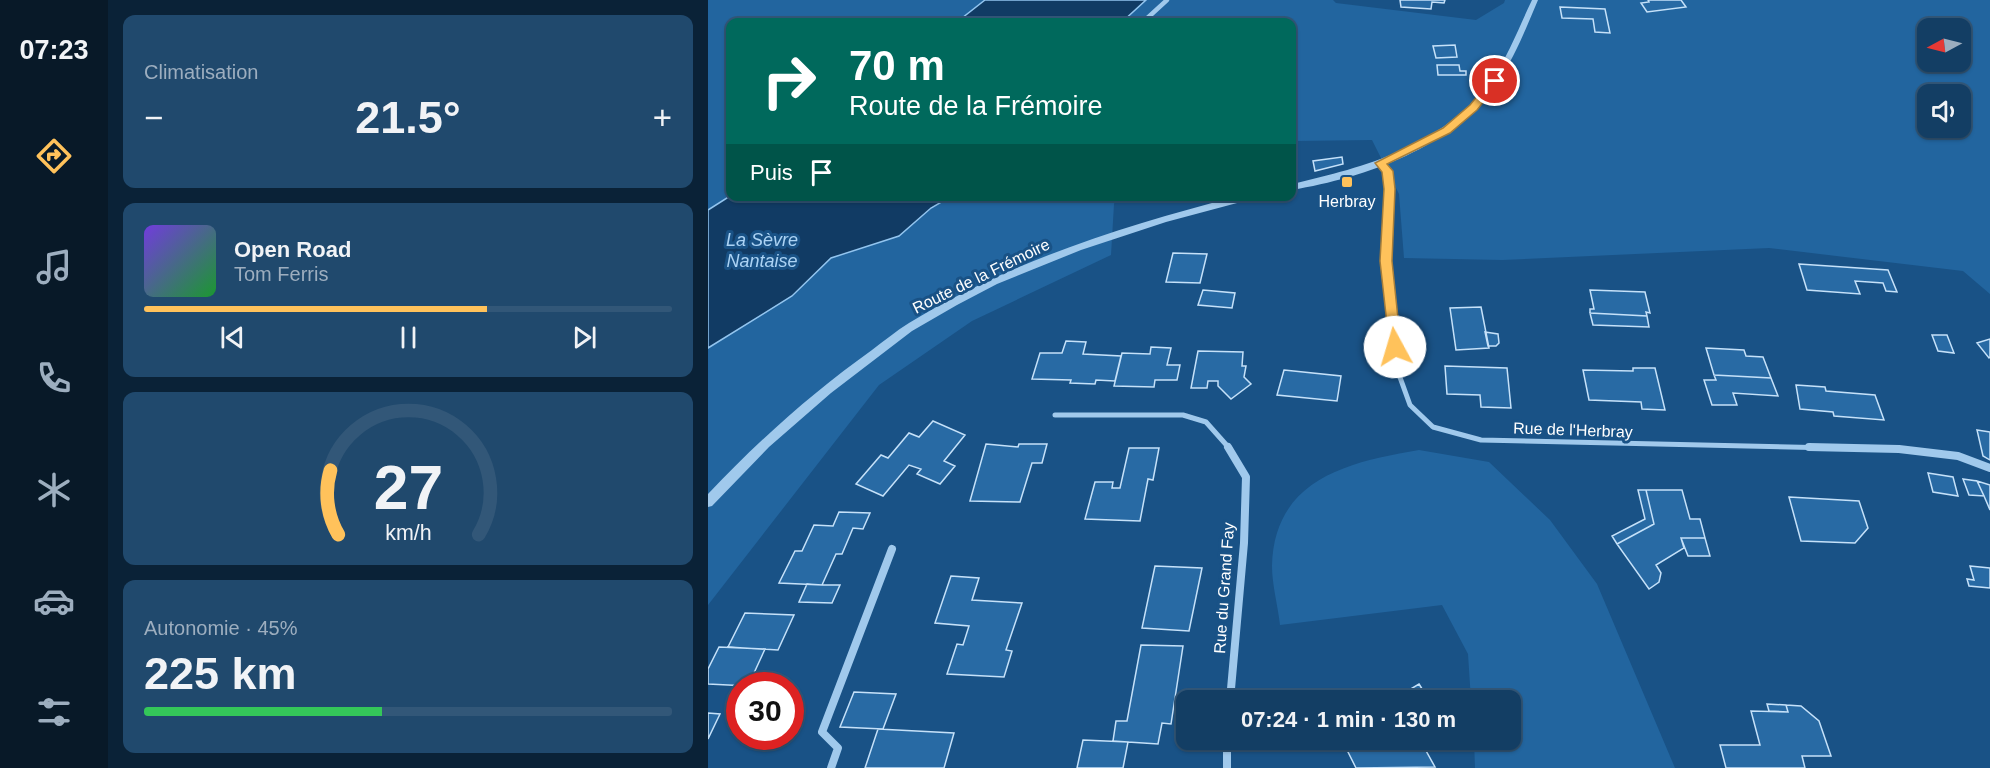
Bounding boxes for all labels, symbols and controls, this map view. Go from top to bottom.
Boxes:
north arrow [1917,18,1971,72]
map controls [1917,18,1971,138]
text: 07:23 [19,35,89,65]
icon: right [750,42,828,120]
text: 70 m [849,42,945,89]
pin [1469,55,1520,106]
text: Climatisation [144,61,258,83]
icon: arrive [1478,64,1511,97]
button: sound [1917,84,1971,138]
text: Route de la Frémoire [849,91,1103,121]
text: 21.5° [355,92,461,143]
text: − [144,99,163,136]
text: + [653,99,672,136]
icon: directions [33,135,75,177]
icon: arrive [805,156,838,189]
text: Puis [750,160,793,185]
marker: Herbray [1340,175,1354,189]
place label: Herbray [1319,193,1375,210]
water label: La Sèvre Nantaise [726,230,798,271]
street label: Route de la Frémoire [910,235,1052,317]
text: Open Road [234,237,351,262]
icon: music [33,246,75,288]
text: Tom Ferris [234,263,328,285]
position arrow [1363,315,1427,379]
icon: previous [216,321,249,354]
icon: pause [392,321,425,354]
icon: next [568,321,601,354]
icon: phone [33,357,75,399]
street label: Rue de l'Herbray [1513,419,1633,441]
text: 27 [373,453,443,522]
icon: climate [33,469,75,511]
text: km/h [385,522,431,546]
street label: Rue du Grand Fay [1211,522,1237,654]
icon: car [33,580,75,622]
text: Autonomie · 45% [144,617,297,639]
text: 225 km [144,648,297,699]
speed limit sign: 30 [726,672,804,750]
icon: filters [33,691,75,733]
text: 07:24 · 1 min · 130 m [1241,707,1456,732]

